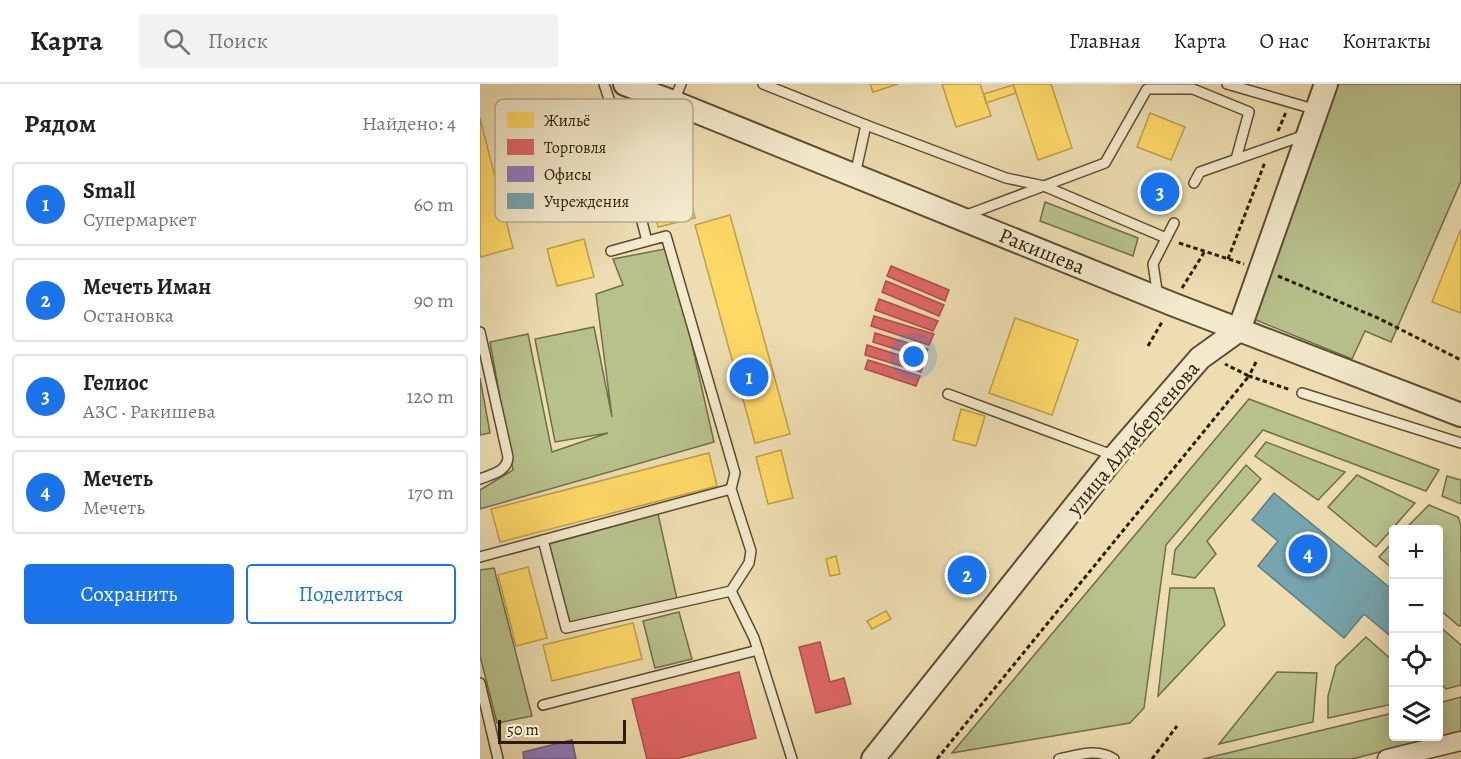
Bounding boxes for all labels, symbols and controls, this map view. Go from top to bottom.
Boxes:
search box [139,14,559,68]
text: Карта [30,22,103,60]
icon: search [160,25,193,58]
text: Поиск [208,26,268,56]
text: Главная [1069,27,1141,55]
text: Карта [1174,27,1226,55]
text: О нас [1259,27,1309,55]
text: Контакты [1342,27,1431,55]
legend [495,99,693,222]
text: Рядом [24,106,96,141]
text: Найдено: 4 [362,110,456,137]
text: Жильё [544,110,590,132]
text: Торговля [544,137,607,159]
text: Офисы [544,164,592,186]
pin: 3 [1140,170,1180,214]
text: Small [83,176,135,206]
text: 1 [42,191,49,218]
text: 60 m [414,191,454,218]
text: Учреждения [544,191,630,213]
text: Супермаркет [83,206,197,233]
street label: Ракишева [995,221,1089,281]
text: Мечеть Иман [83,272,211,302]
text: 2 [41,287,50,314]
text: 90 m [414,287,454,314]
text: Остановка [83,302,174,329]
your location [899,342,928,371]
pin: 1 [730,354,768,400]
street label: улица Алдабергенова [1060,355,1206,522]
text: Гелиос [83,368,148,398]
text: 3 [41,383,50,410]
text: 120 m [406,383,454,410]
text: АЗС · Ракишева [83,398,216,425]
text: Мечеть [83,464,153,494]
text: 4 [41,479,50,506]
text: 170 m [408,479,454,506]
text: Мечеть [83,494,145,521]
map controls [1389,525,1443,741]
button: + [1389,525,1443,579]
pin: 4 [1288,532,1328,576]
pin: 2 [948,552,986,598]
button: Сохранить [24,564,234,624]
button: Поделиться [246,564,456,624]
button: − [1389,579,1443,633]
button: locate [1389,633,1443,687]
button: layers [1389,687,1443,741]
scale bar [498,717,626,744]
text: 50 m [507,719,539,741]

